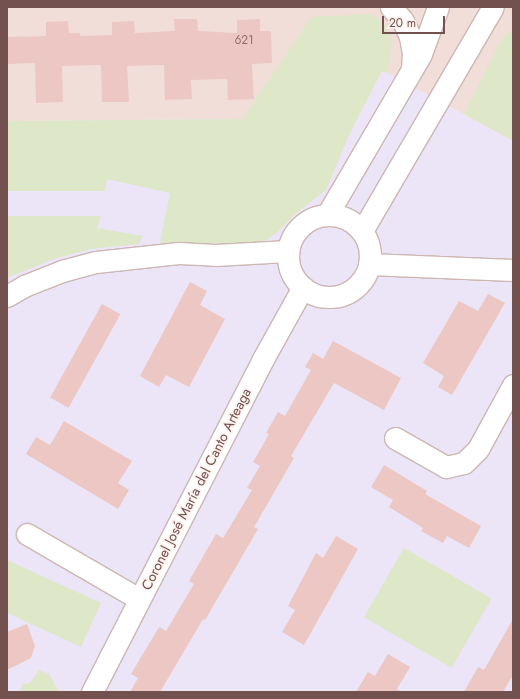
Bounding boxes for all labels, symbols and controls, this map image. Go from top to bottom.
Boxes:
scale bar [384,8,447,34]
text: 20 m [389,14,416,32]
house number: 621 [234,34,254,48]
street label: Coronel José María del Canto Arteaga [138,385,254,593]

